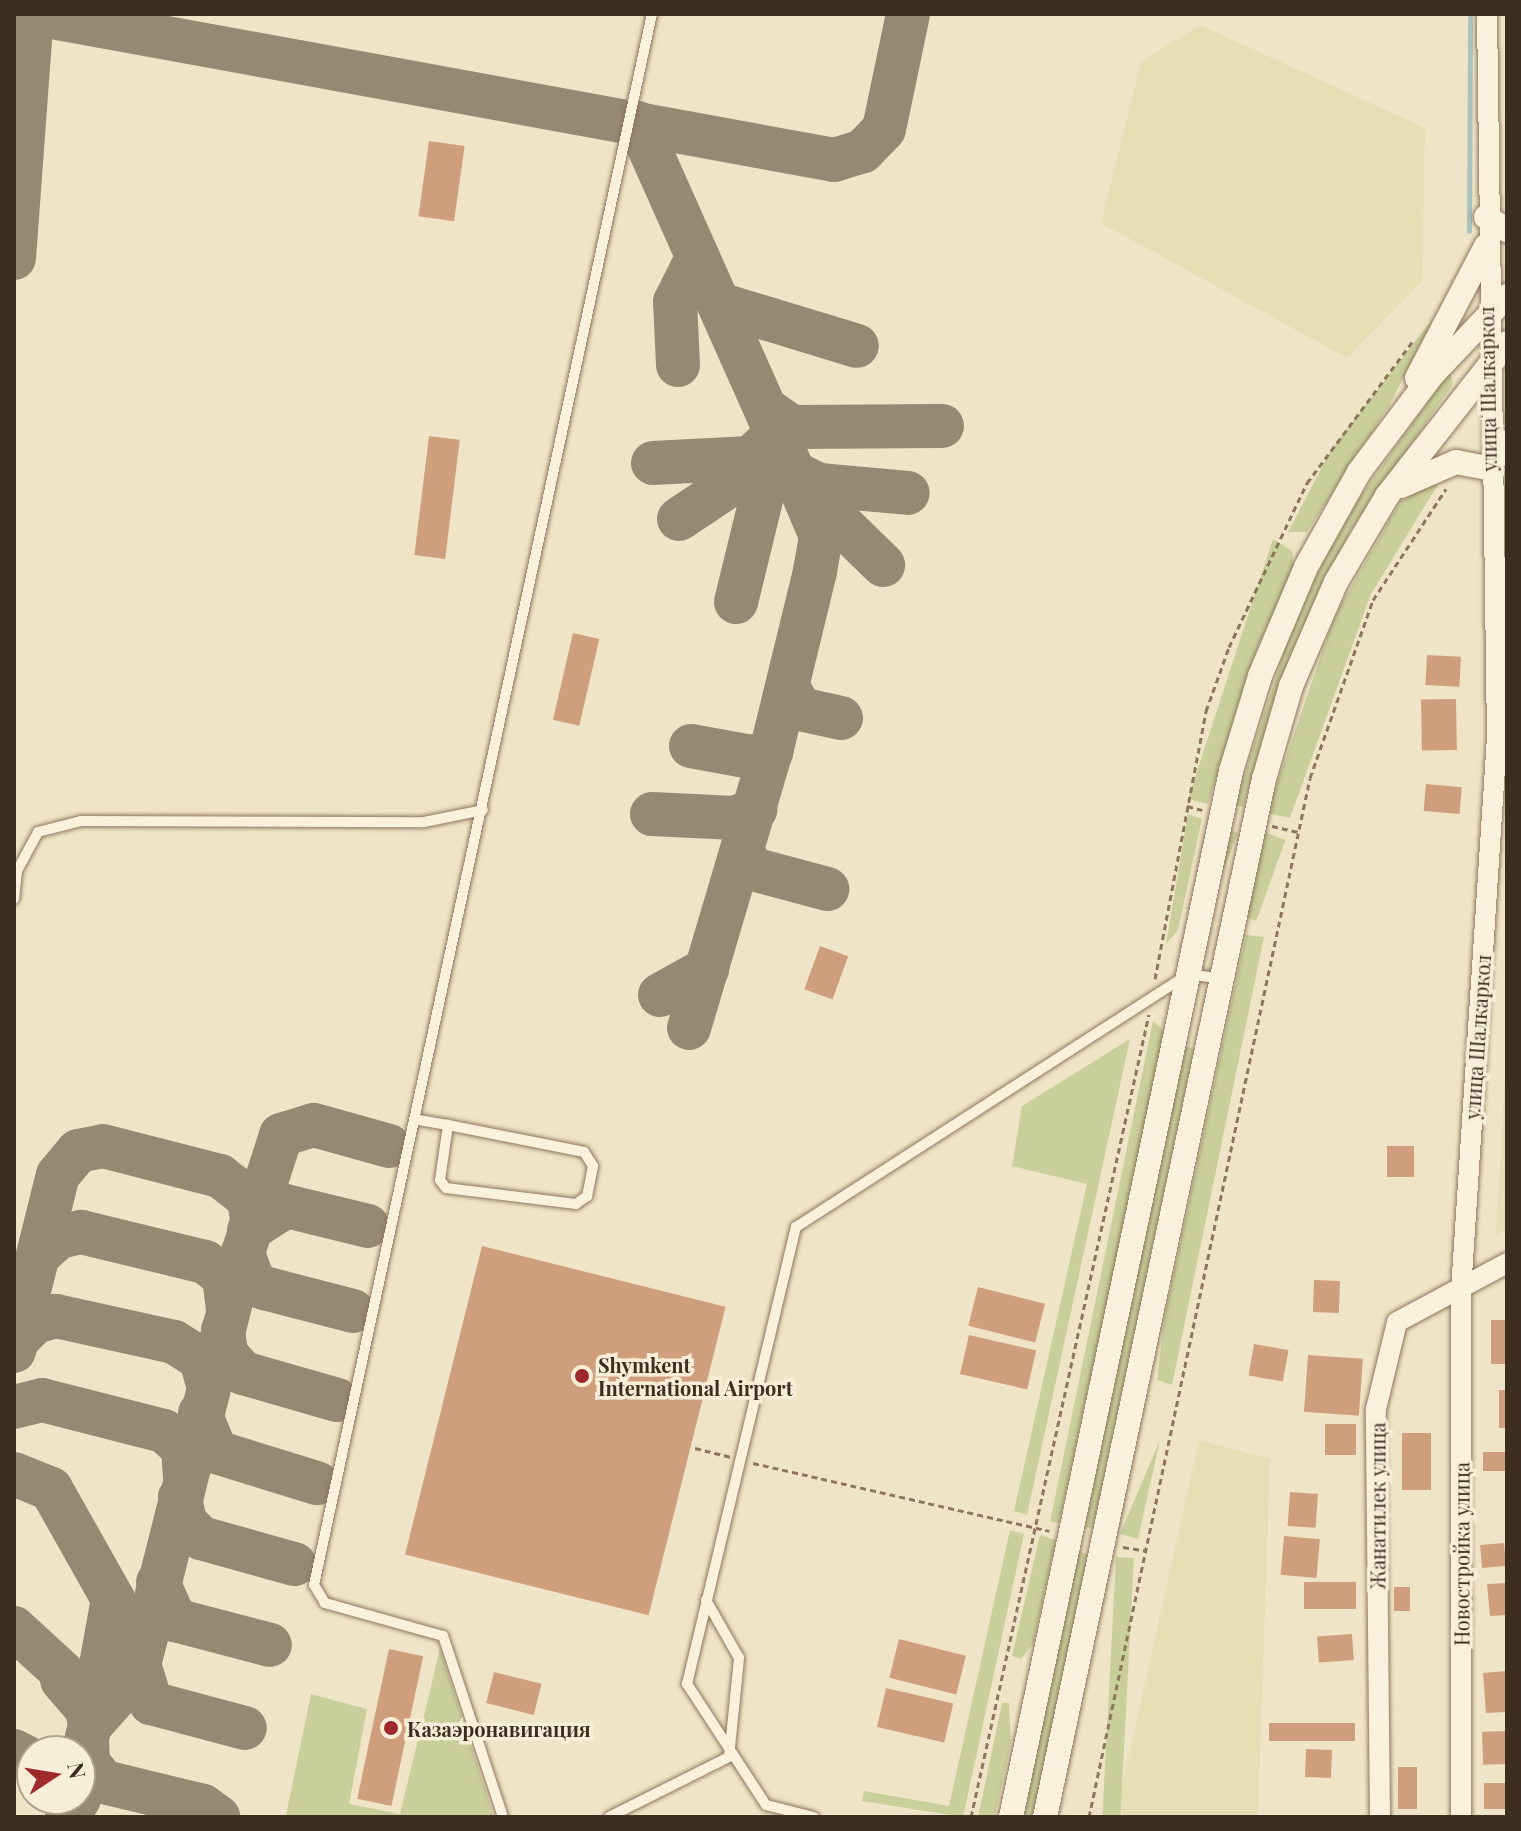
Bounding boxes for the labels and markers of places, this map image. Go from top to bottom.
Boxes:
place label: Shymkent International Airport [598,1352,794,1399]
marker: Shymkent International Airport [573,1367,591,1385]
place label: Казаэронавигация [407,1716,591,1740]
marker: Казаэронавигация [382,1719,400,1737]

